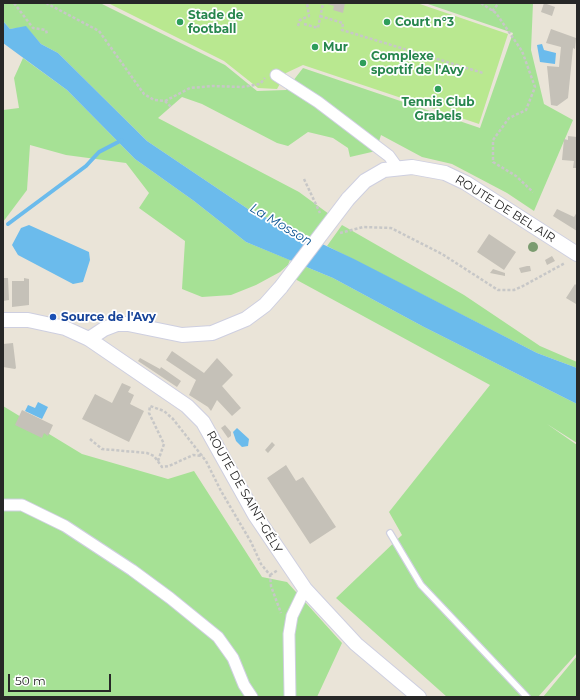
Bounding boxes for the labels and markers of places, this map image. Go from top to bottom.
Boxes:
place label: Stade de football [188,8,243,36]
place label: Court n°3 [395,15,454,29]
marker: Stade de football [175,17,185,27]
marker: Court n°3 [382,17,392,27]
place label: Mur [323,40,348,54]
marker: Mur [310,42,320,52]
place label: Complexe sportif de l'Avy [371,49,464,77]
marker: Complexe sportif de l'Avy [358,58,368,68]
marker: Tennis Club Grabels [433,84,443,94]
place label: Tennis Club Grabels [401,95,475,123]
place label: Source de l'Avy [61,310,156,324]
marker: Source de l'Avy [48,312,58,322]

